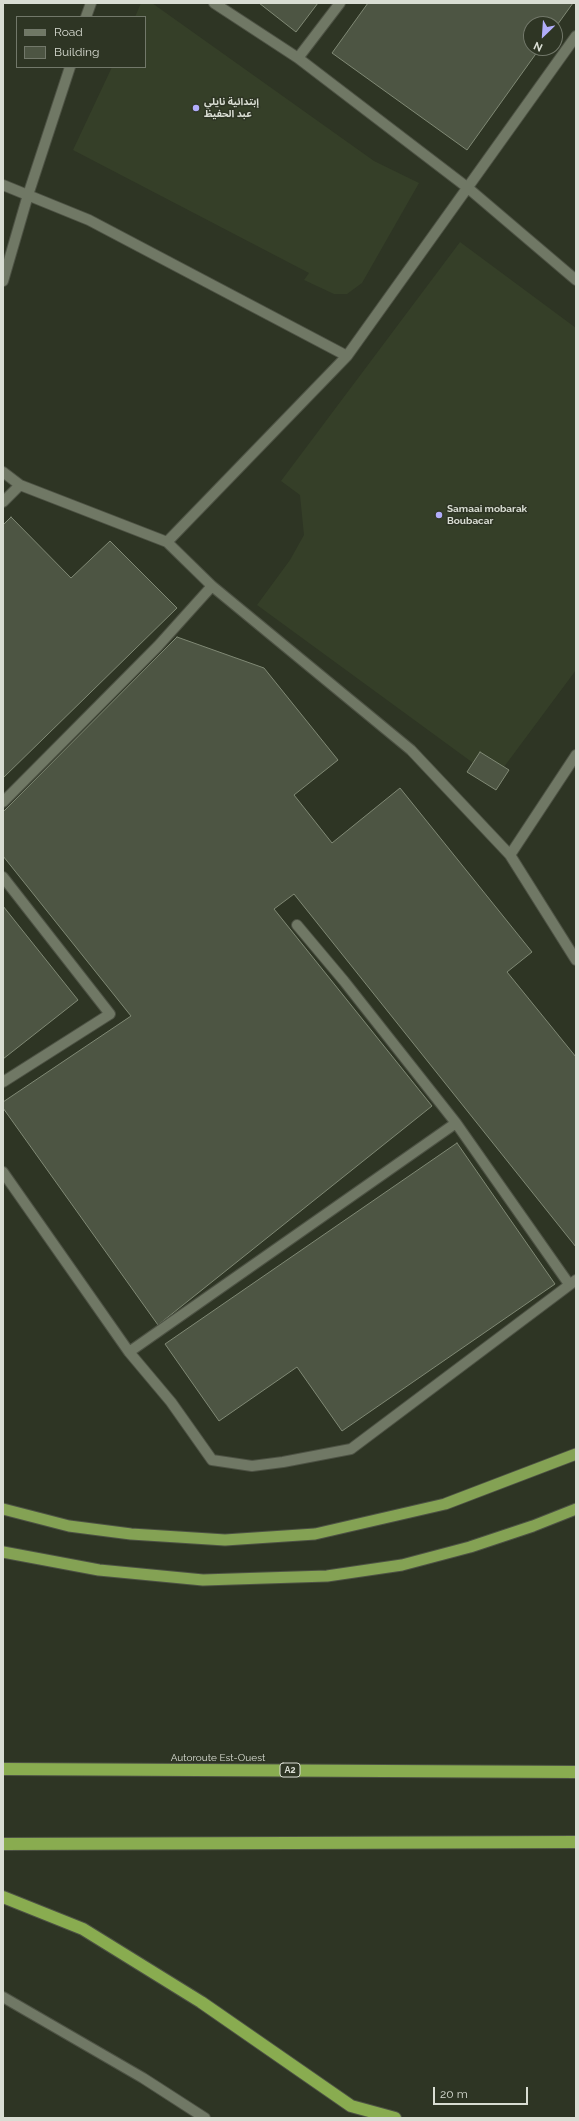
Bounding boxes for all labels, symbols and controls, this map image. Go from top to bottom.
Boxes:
legend [16,16,146,68]
north arrow [523,16,563,56]
text: Road [54,25,83,39]
text: N [532,39,545,54]
text: Building [54,45,100,59]
place label: إبتدائية نايلي عبد الحفيظ [204,96,259,120]
marker: إبتدائية نايلي عبد الحفيظ [191,103,201,113]
place label: Samaai mobarak Boubacar [447,503,527,526]
marker: Samaai mobarak Boubacar [434,510,444,520]
street label: Autoroute Est-Ouest [171,1752,265,1764]
road number: A2 [280,1763,300,1777]
scale bar [435,2079,530,2105]
text: 20 m [440,2087,468,2101]

